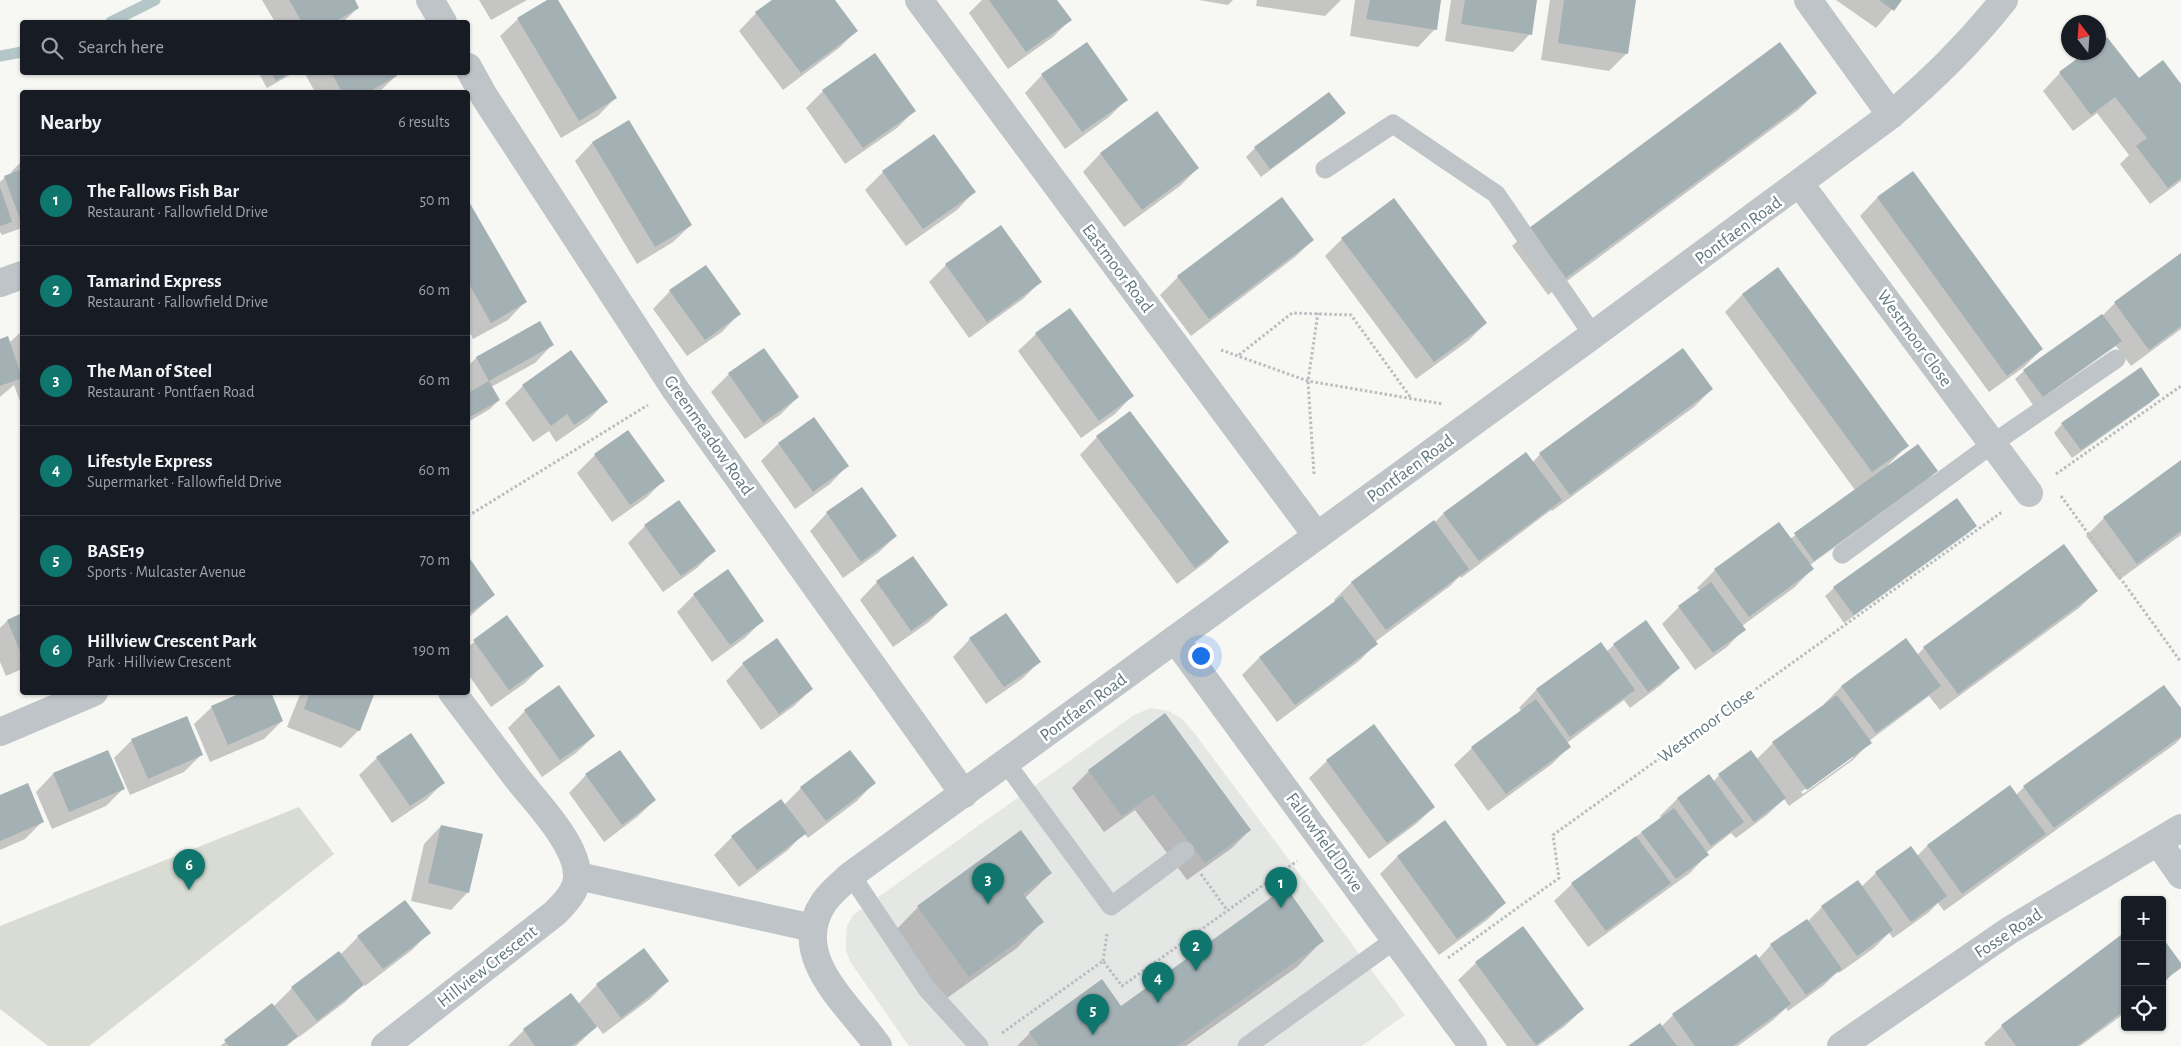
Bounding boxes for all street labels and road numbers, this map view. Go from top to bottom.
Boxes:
street label: Pontfaen Road [1692,193,1785,268]
street label: Eastmoor Road [1078,221,1156,316]
street label: Westmoor Close [1873,287,1955,390]
street label: Greenmeadow Road [660,372,756,499]
street label: Pontfaen Road [1364,431,1457,506]
street label: Pontfaen Road [1037,670,1130,745]
street label: Westmoor Close [1655,685,1758,767]
street label: Fallowfield Drive [1282,790,1366,895]
street label: Fosse Road [1972,905,2045,962]
street label: Hillview Crescent [434,922,541,1011]

